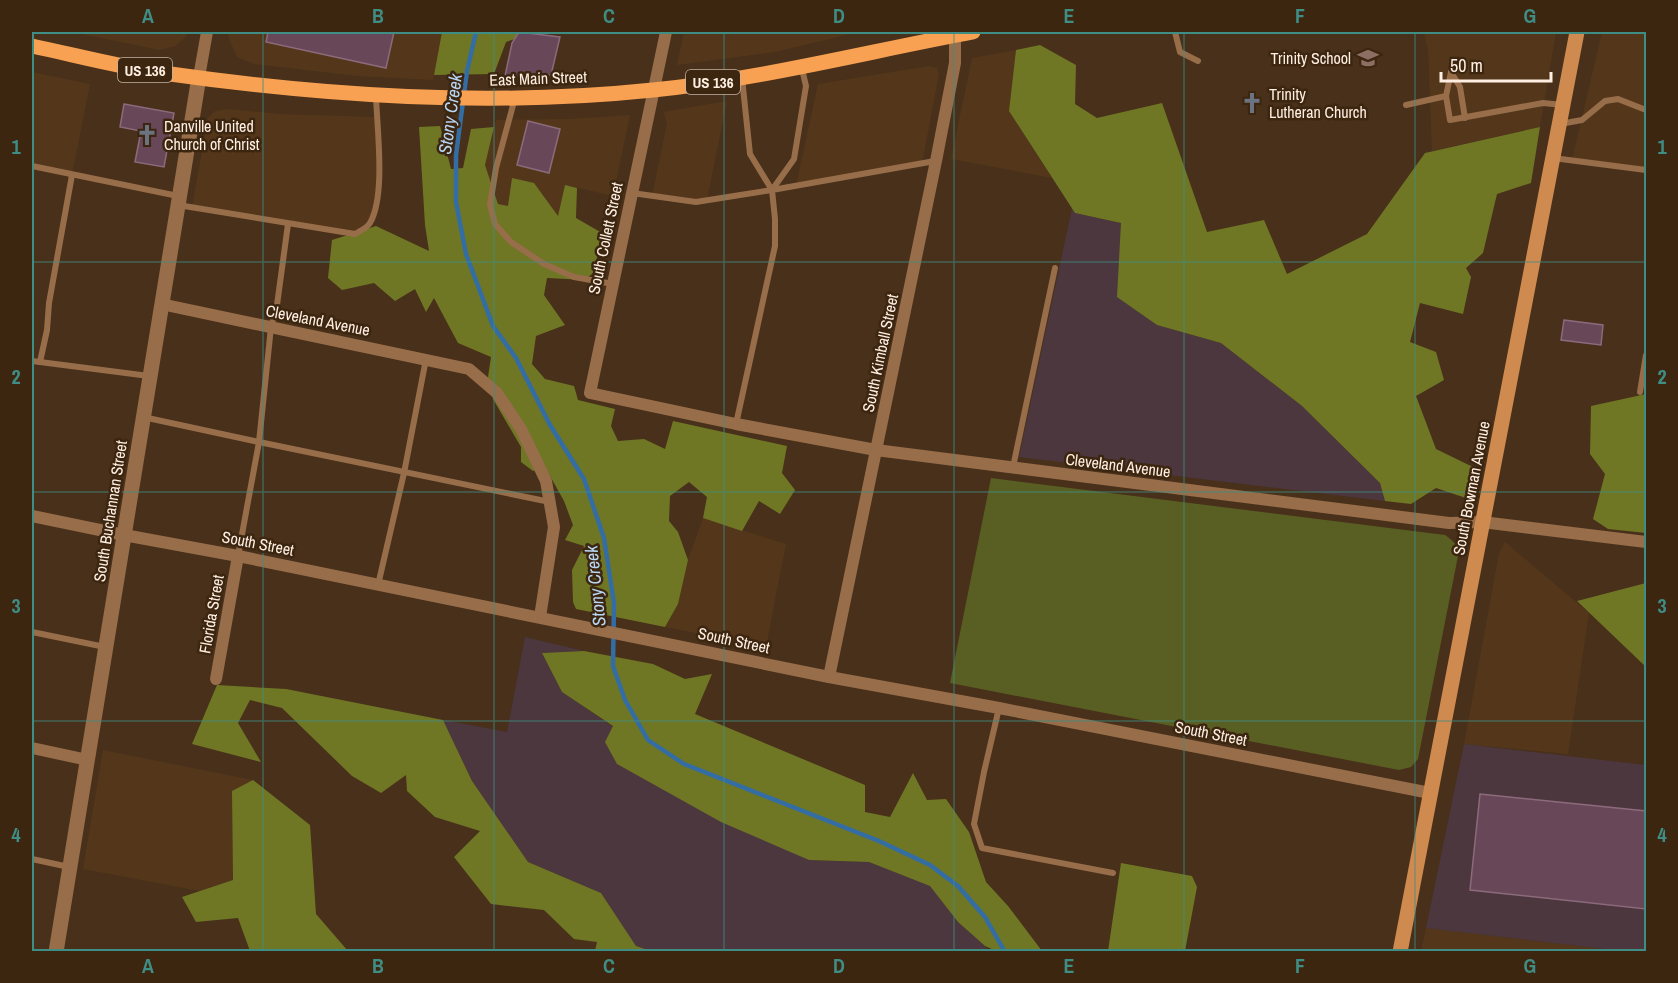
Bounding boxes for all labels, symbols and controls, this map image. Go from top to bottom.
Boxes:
text: A [142,2,154,29]
text: B [372,2,384,29]
text: C [603,2,615,29]
text: D [833,2,845,29]
text: E [1064,2,1075,29]
text: F [1295,2,1305,29]
text: G [1524,2,1536,29]
scale bar [1441,45,1550,83]
school or university icon: Trinity School [1356,46,1380,70]
place label: Trinity School [1271,47,1351,69]
text: 50 m [1450,53,1483,78]
road number: US 136 [118,58,172,82]
street label: East Main Street [489,65,588,91]
road number: US 136 [686,70,740,94]
water label: Stony Creek [432,71,468,156]
place label: Trinity Lutheran Church [1269,83,1367,123]
church icon: Trinity Lutheran Church [1240,91,1264,115]
place label: Danville United Church of Christ [164,115,260,155]
church icon: Danville United Church of Christ [135,123,159,147]
text: 1 [11,133,21,160]
text: 1 [1657,133,1667,160]
street label: South Collett Street [582,180,628,296]
street label: South Kimball Street [857,292,903,414]
street label: Cleveland Avenue [264,299,372,341]
text: 2 [11,363,21,390]
text: 2 [1657,363,1667,390]
street label: South Bowman Avenue [1447,419,1495,557]
street label: South Buchannan Street [88,438,132,583]
street label: Cleveland Avenue [1064,448,1172,482]
street label: South Street [220,525,296,561]
water label: Stony Creek [578,544,612,628]
street label: Florida Street [193,573,229,655]
text: 3 [11,592,21,619]
text: 3 [1657,592,1667,619]
street label: South Street [696,622,772,658]
street label: South Street [1173,715,1249,751]
text: 4 [11,821,21,848]
text: 4 [1657,821,1667,848]
text: A [142,952,154,979]
text: B [372,952,384,979]
text: C [603,952,615,979]
text: D [833,952,845,979]
text: E [1064,952,1075,979]
text: F [1295,952,1305,979]
text: G [1524,952,1536,979]

